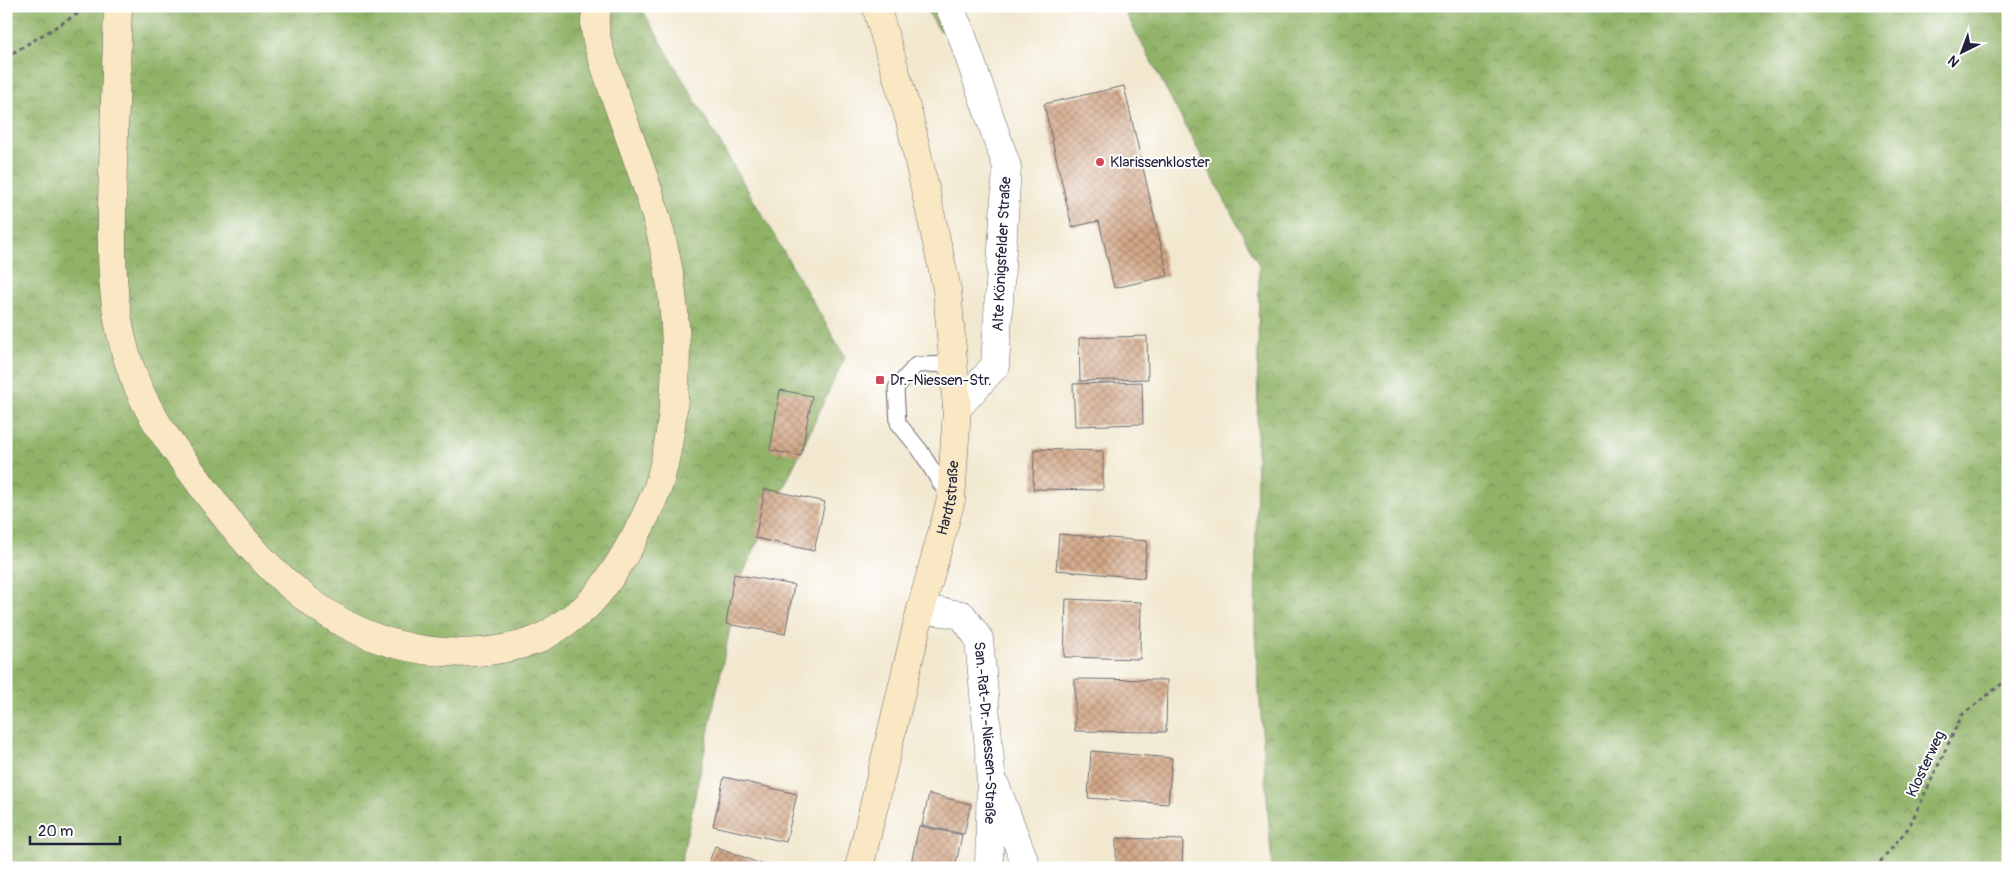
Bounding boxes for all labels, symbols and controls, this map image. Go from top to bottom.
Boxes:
north arrow [1936,28,1986,78]
text: N [1944,52,1963,71]
place label: Klarissenkloster [1110,153,1211,172]
marker: Klarissenkloster [1094,156,1106,168]
street label: Alte Königsfelder Straße [988,176,1016,332]
place label: Dr.-Niessen-Str. [890,371,992,390]
marker: Dr.-Niessen-Str. [874,374,886,386]
street label: Hardtstraße [932,459,963,537]
street label: San.-Rat-Dr.-Niessen-Straße [970,641,1001,825]
street label: Klosterweg [1902,728,1950,800]
scale bar [30,814,120,846]
text: 20 m [38,822,73,841]

